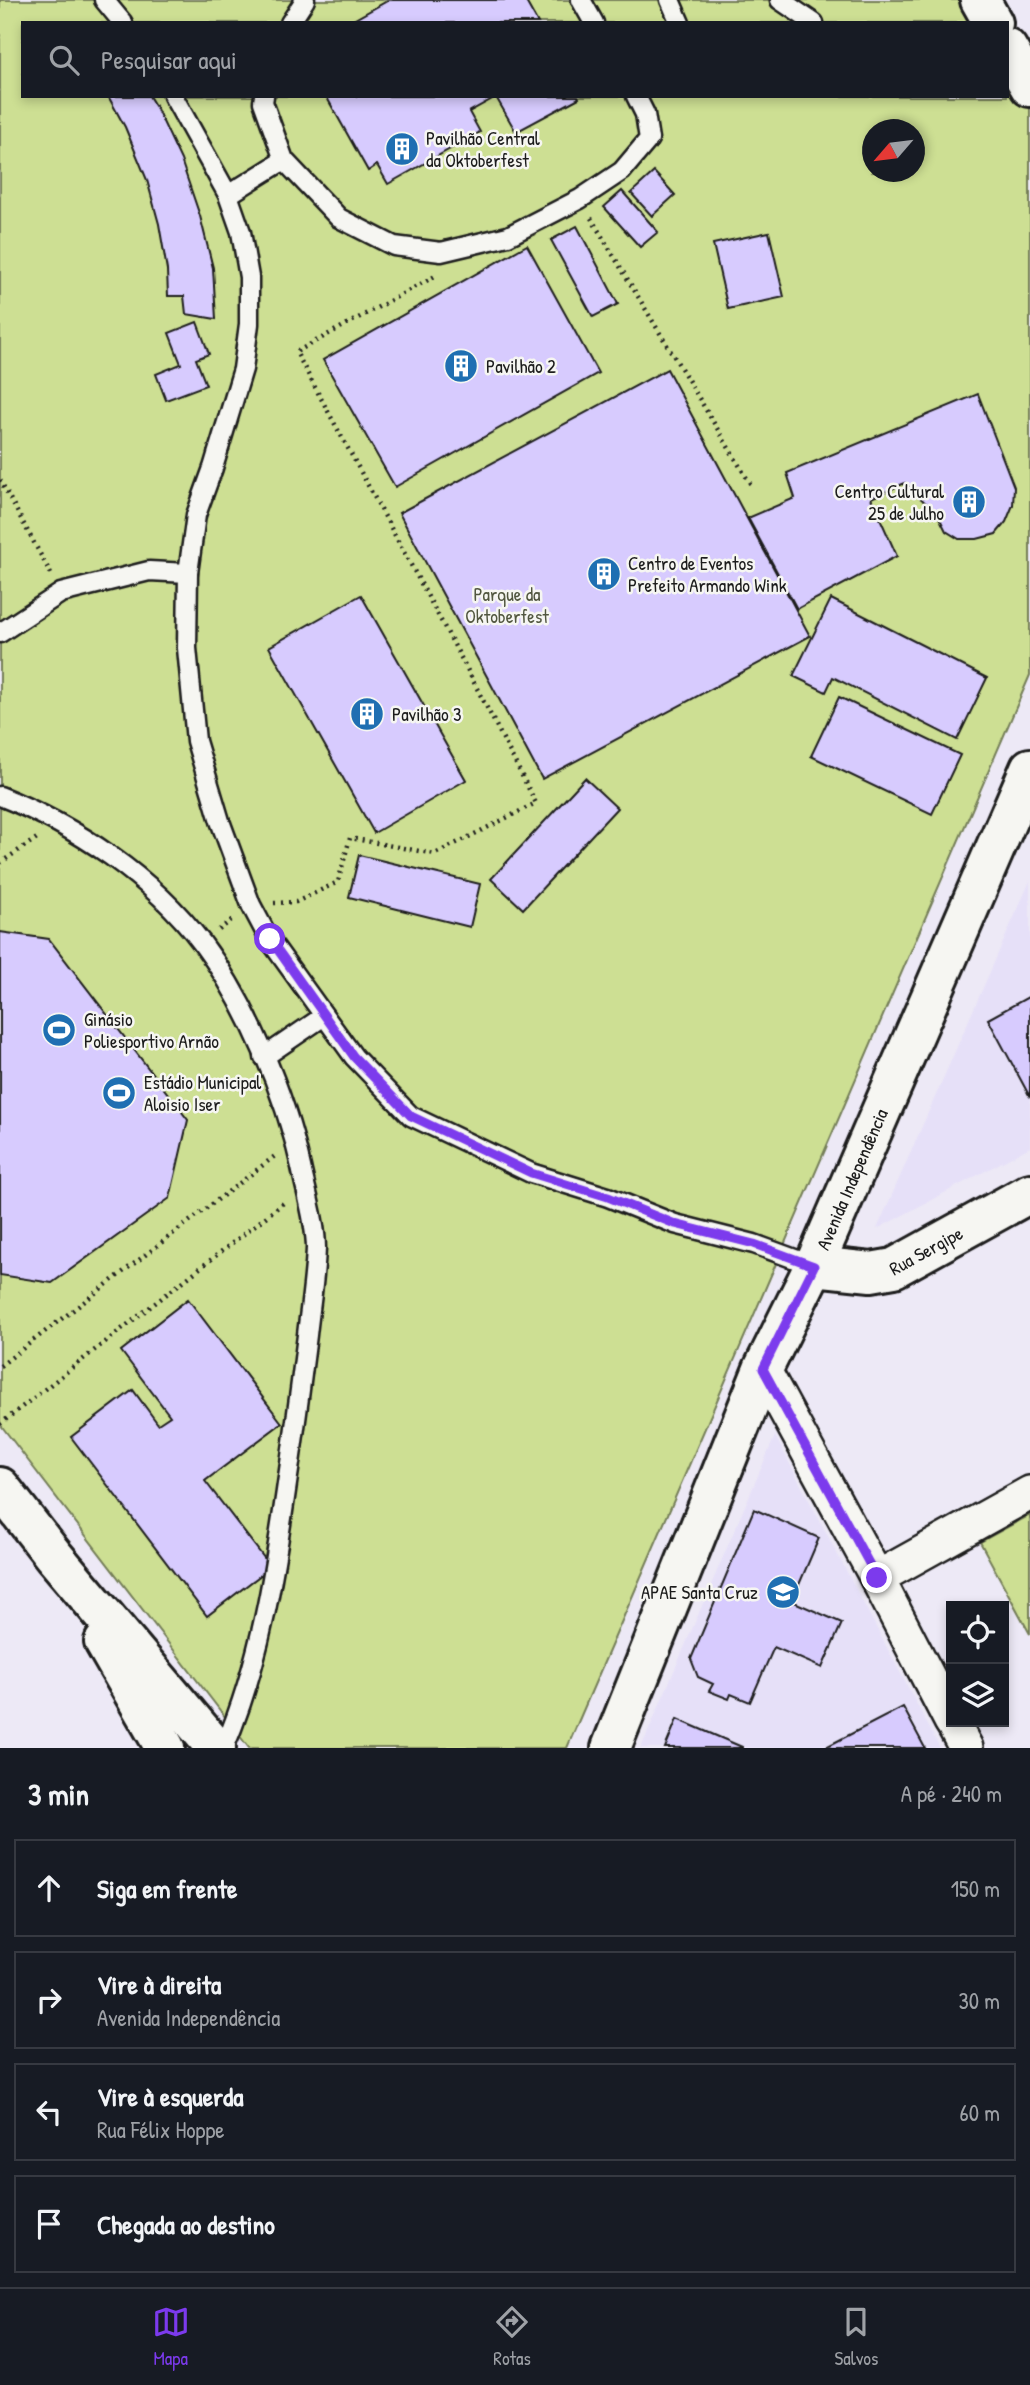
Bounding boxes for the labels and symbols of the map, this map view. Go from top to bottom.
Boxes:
north arrow [862,119,925,182]
place label: Pavilhão Central da Oktoberfest [426,125,541,173]
building icon: Pavilhão Central da Oktoberfest [383,130,421,168]
building icon: Pavilhão 2 [442,347,480,385]
place label: Pavilhão 2 [486,353,556,379]
place label: Centro Cultural 25 de Julho [835,478,945,526]
building icon: Centro Cultural 25 de Julho [950,483,988,521]
place label: Centro de Eventos Prefeito Armando Wink [628,550,787,598]
building icon: Centro de Eventos Prefeito Armando Wink [585,555,623,593]
park label: Parque da Oktoberfest [465,581,549,629]
building icon: Pavilhão 3 [348,695,386,733]
place label: Pavilhão 3 [392,701,461,727]
route start [254,923,285,954]
place label: Ginásio Poliesportivo Arnão [84,1006,219,1054]
sports icon: Ginásio Poliesportivo Arnão [40,1011,78,1049]
place label: Estádio Municipal Aloisio Iser [144,1069,262,1117]
sports icon: Estádio Municipal Aloisio Iser [100,1074,138,1112]
street label: Avenida Independência [810,1104,894,1254]
street label: Rua Sergipe [884,1220,968,1281]
route end [861,1562,892,1593]
school or university icon: APAE Santa Cruz [764,1573,802,1611]
place label: APAE Santa Cruz [641,1579,758,1605]

